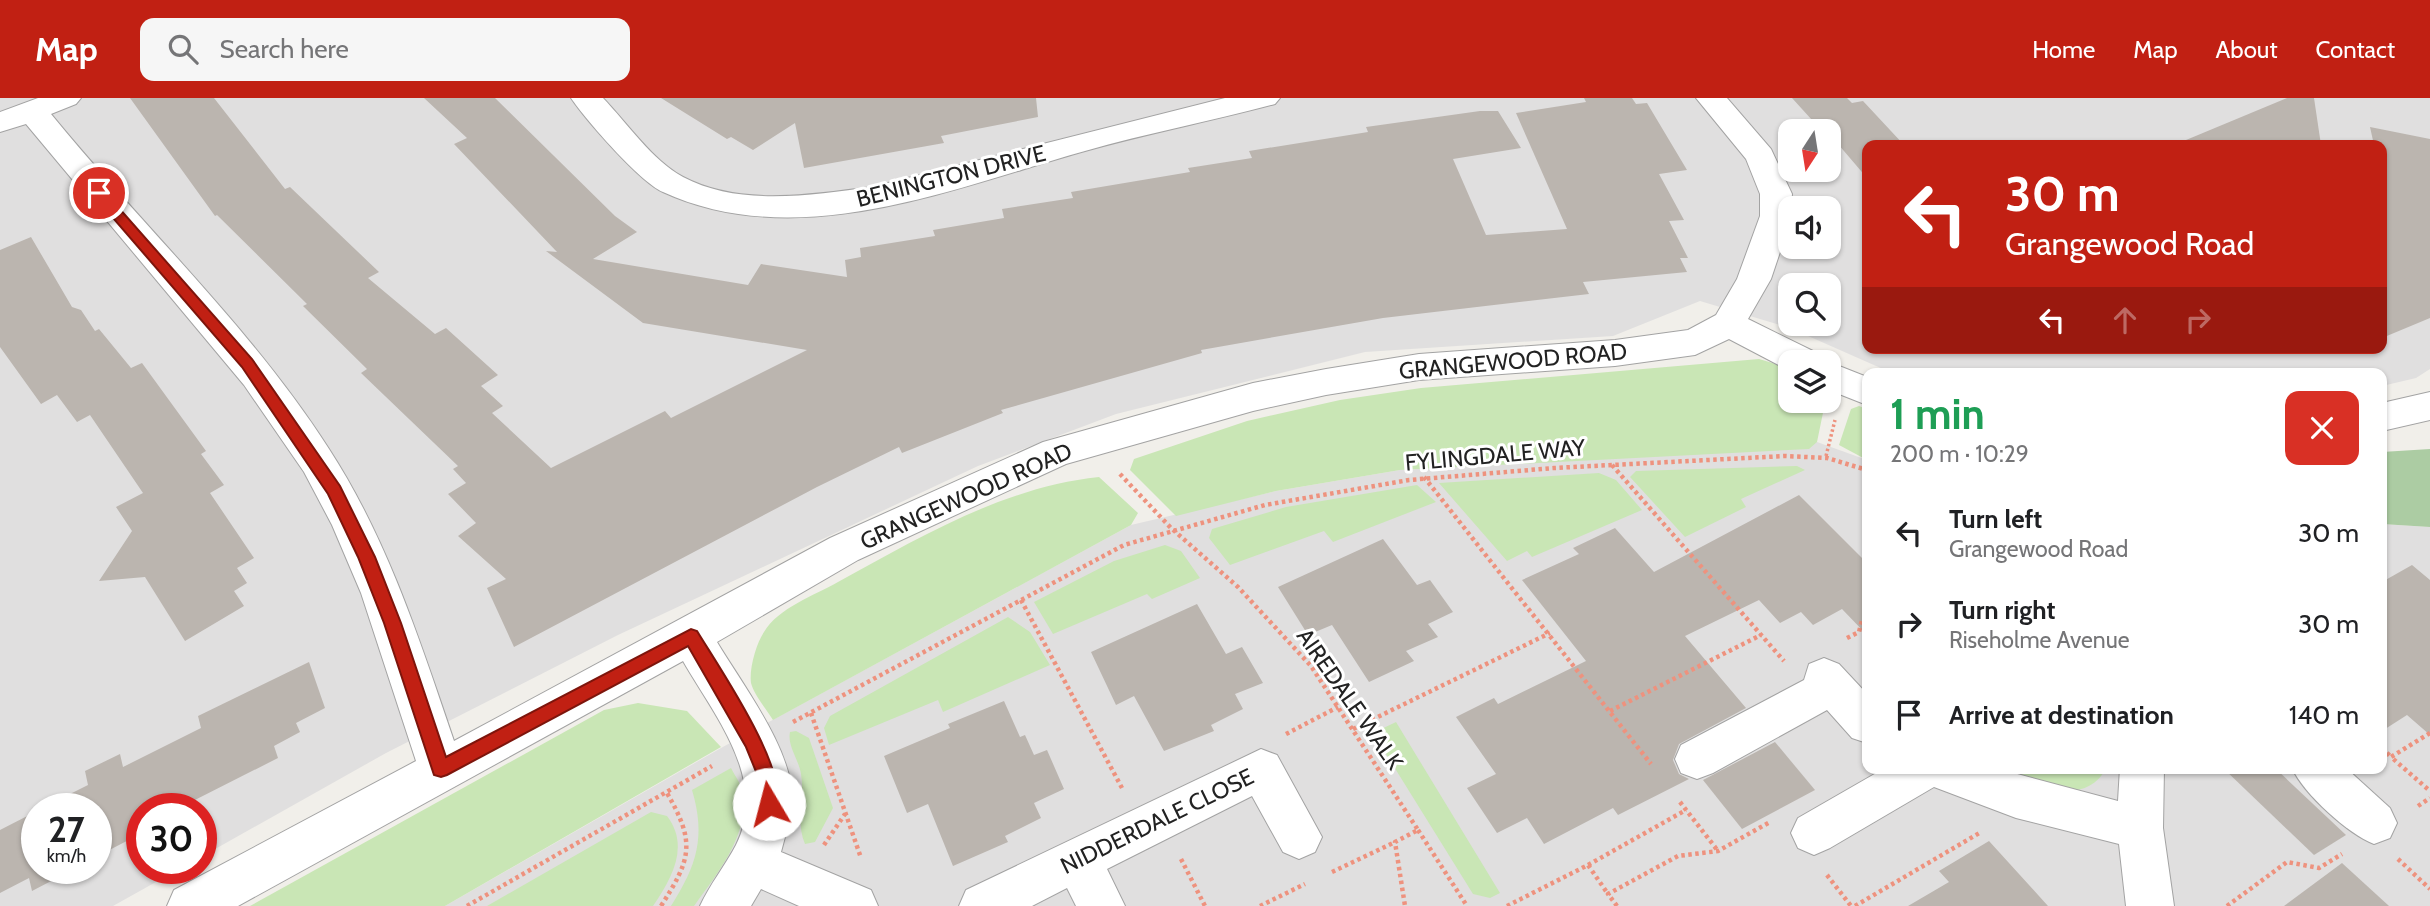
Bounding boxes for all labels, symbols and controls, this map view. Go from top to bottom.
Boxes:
search box [140,18,630,81]
text: Map [35,29,98,69]
icon: search [164,30,202,68]
text: Search here [220,33,349,65]
text: Home [2032,35,2095,64]
text: Map [2133,35,2178,64]
text: About [2216,35,2278,64]
text: Contact [2316,35,2395,64]
north arrow [1778,119,1841,182]
map controls [1778,119,1841,413]
street label: BENINGTON DRIVE [853,139,1049,213]
pin [69,163,129,223]
text: 30 m [2005,164,2120,223]
icon: left [1890,168,1981,259]
icon: arrive [80,174,118,212]
button: sound [1778,196,1841,259]
text: Grangewood Road [2005,224,2254,263]
button: search [1778,273,1841,336]
icon: left [2033,301,2071,339]
icon: ahead [2106,301,2144,339]
icon: right [2179,301,2217,339]
street label: GRANGEWOOD ROAD [1398,337,1628,385]
button: layers [1778,350,1841,413]
text: 1 min [1890,388,1985,440]
button: close [2285,391,2359,465]
street label: FYLINGDALE WAY [1404,433,1587,477]
street label: GRANGEWOOD ROAD [856,437,1076,555]
text: 200 m · 10:29 [1890,440,2029,468]
text: Turn left [1949,503,2042,535]
icon: left [1890,514,1928,552]
text: 30 m [2298,517,2359,549]
text: Grangewood Road [1949,535,2128,563]
text: Turn right [1949,594,2055,626]
icon: right [1890,605,1928,643]
text: 30 m [2298,608,2359,640]
street label: AIREDALE WALK [1291,623,1409,775]
text: Riseholme Avenue [1949,626,2129,654]
icon: arrive [1890,696,1928,734]
text: Arrive at destination [1949,699,2174,731]
text: 140 m [2289,699,2359,731]
street label: NIDDERDALE CLOSE [1056,762,1258,880]
position arrow [732,767,806,841]
speed limit sign: 30 [126,793,217,884]
text: 27 [48,808,85,851]
text: km/h [47,845,86,867]

